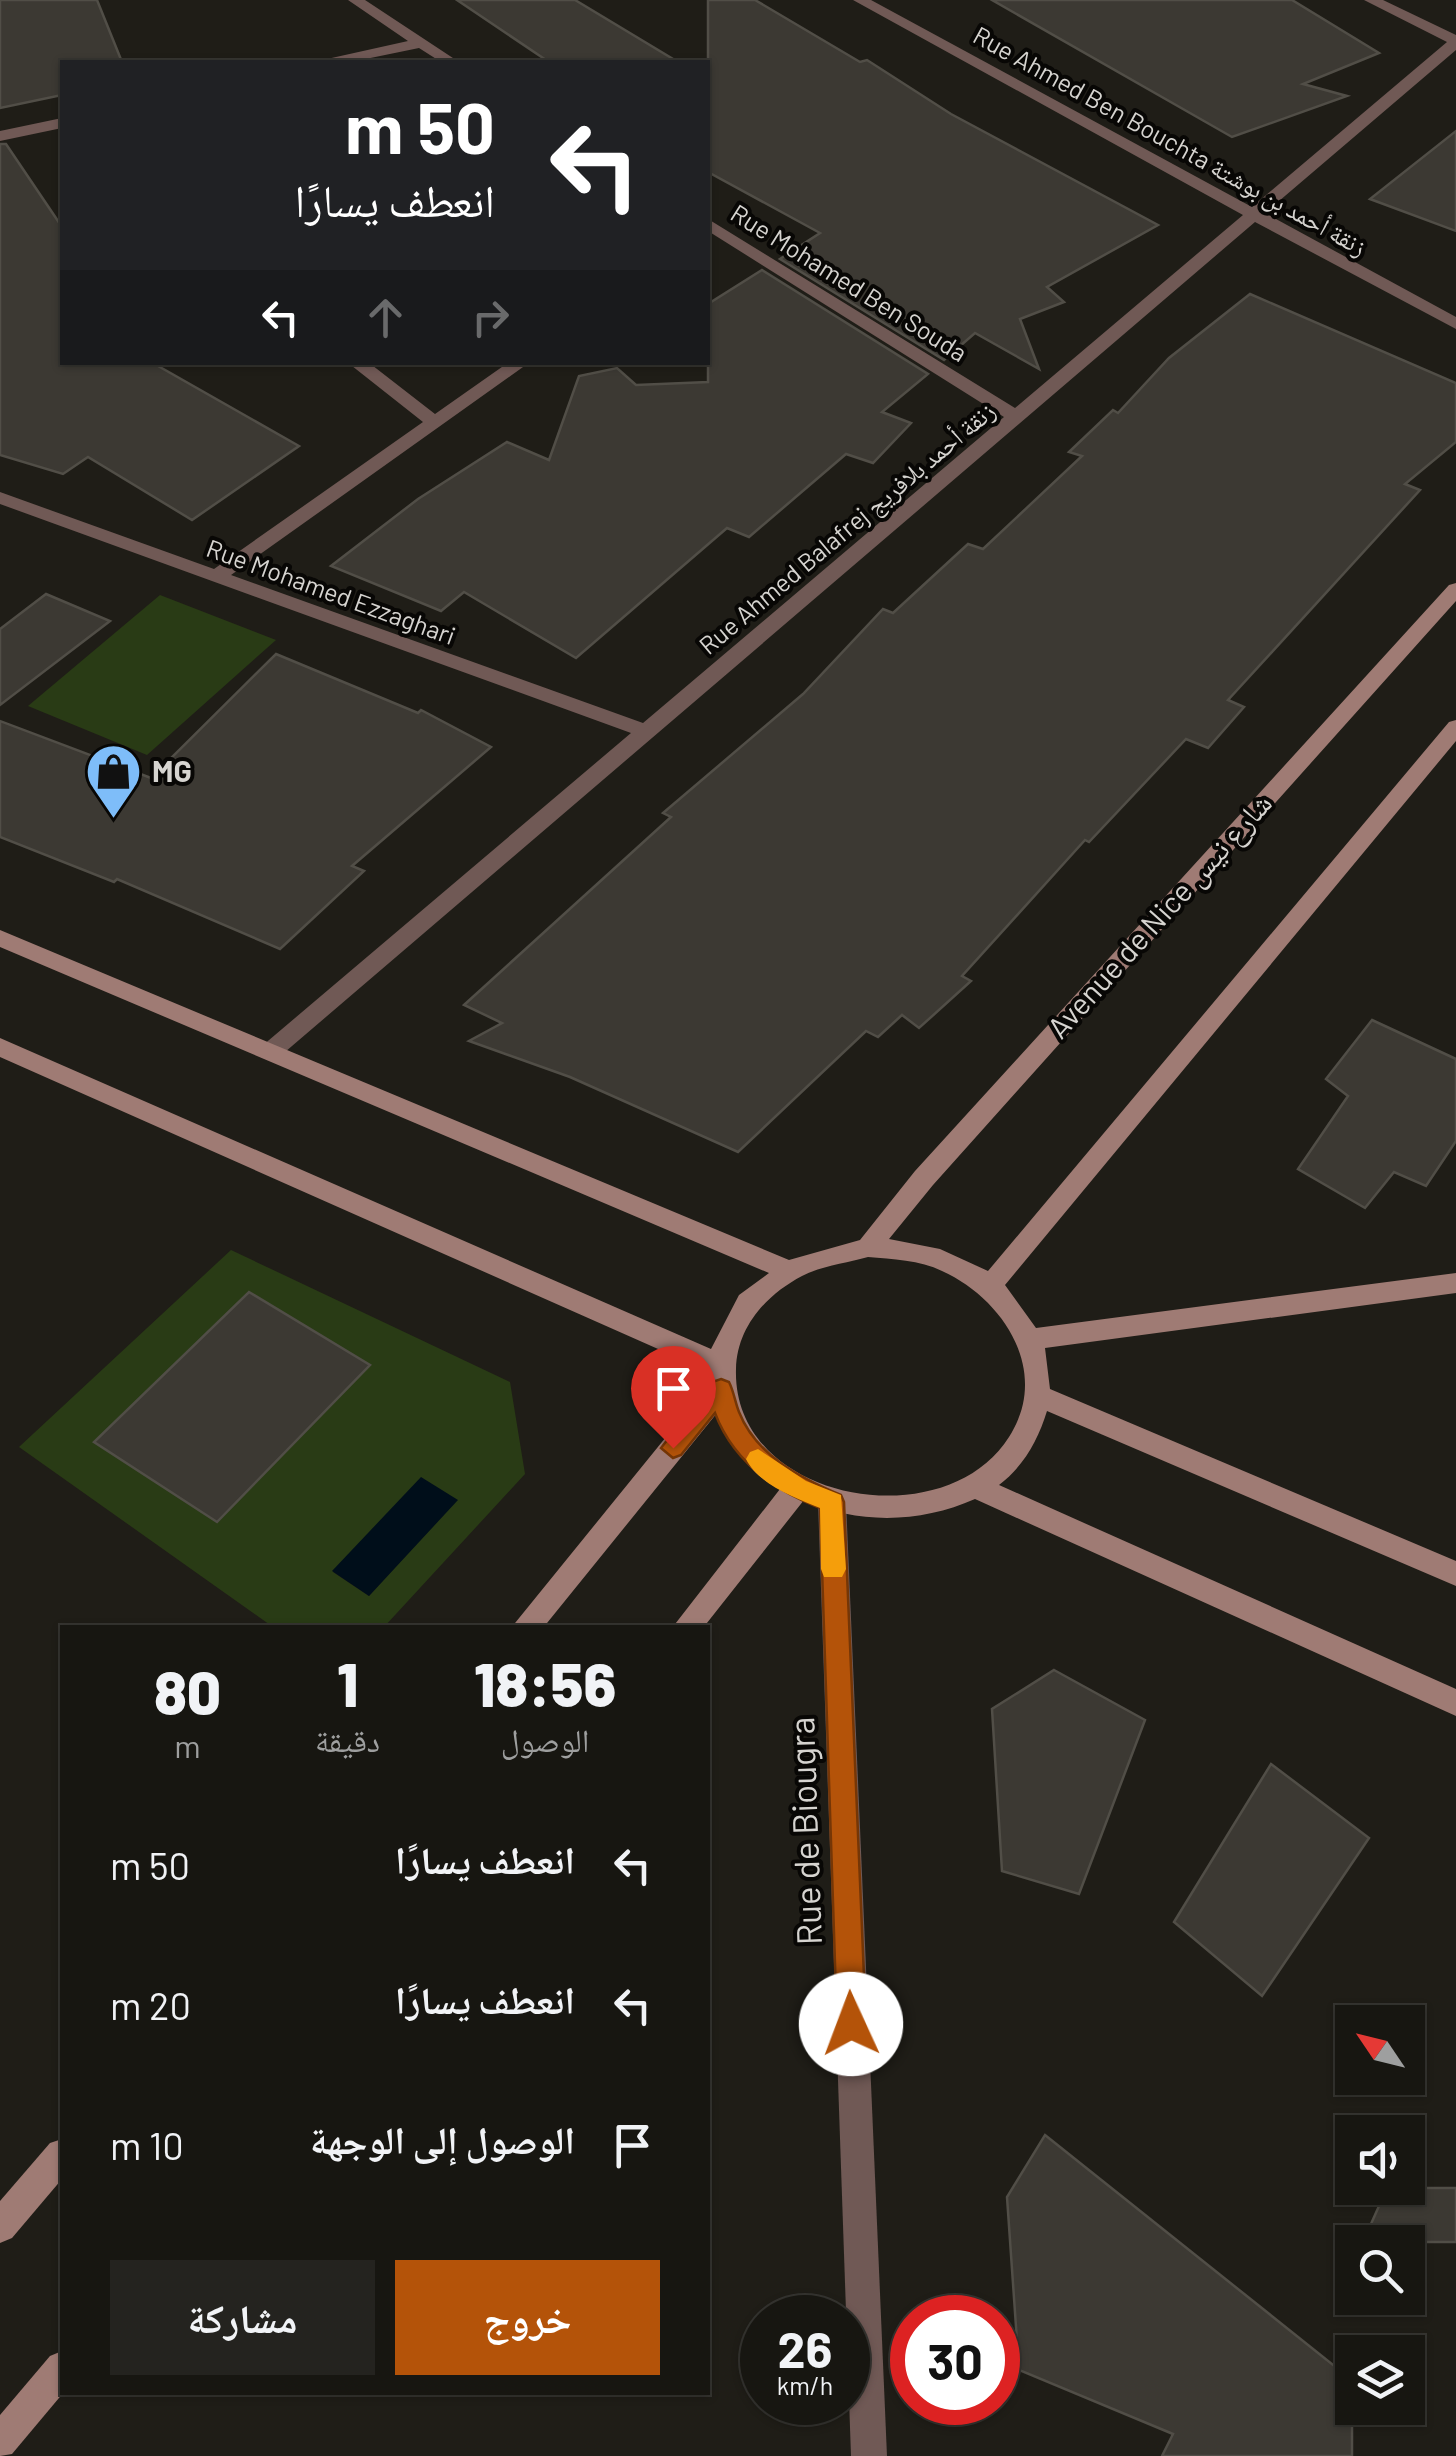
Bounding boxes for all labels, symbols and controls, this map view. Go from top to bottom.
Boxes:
street label: Rue Ahmed Ben Bouchta زنقة أحمد بن بوشتة [968,19,1372,263]
text: 50 m [345,84,495,168]
icon: left [530,100,660,230]
text: انعطف يسارًا [294,172,495,226]
street label: Rue Mohamed Ben Souda [726,197,973,367]
icon: left [253,290,308,345]
icon: ahead [358,290,413,345]
icon: right [463,290,518,345]
street label: Rue Ahmed Balafrej زنقة أحمد بلافريج [692,395,1002,661]
street label: Rue Mohamed Ezzaghari [203,532,460,650]
shop icon: MG [83,742,143,821]
place label: MG [152,752,192,788]
street label: Avenue de Nice شارع نيس [1039,785,1280,1047]
pin [631,1346,716,1449]
icon: arrive [646,1361,701,1416]
text: 1 [337,1647,358,1719]
text: 18:56 [474,1647,616,1719]
text: 80 [154,1655,221,1727]
street label: Rue de Biougra [779,1716,829,1946]
text: دقيقة [315,1720,380,1758]
text: الوصول [501,1720,589,1758]
text: m [174,1726,201,1764]
text: انعطف يسارًا [395,1836,575,1882]
icon: left [605,1838,660,1893]
text: 50 m [110,1842,190,1888]
position arrow [799,1972,903,2076]
text: انعطف يسارًا [395,1976,575,2022]
icon: left [605,1978,660,2033]
text: 20 m [110,1982,191,2028]
north arrow [1335,2005,1425,2095]
map controls [1335,2005,1425,2425]
button: sound [1335,2115,1425,2205]
text: الوصول إلى الوجهة [310,2116,575,2162]
icon: arrive [605,2118,660,2173]
text: 10 m [110,2122,184,2168]
button: search [1335,2225,1425,2315]
button: مشاركة [110,2260,375,2375]
button: خروج [395,2260,660,2375]
speed limit sign: 30 [890,2295,1020,2425]
text: 26 [778,2318,832,2378]
button: layers [1335,2335,1425,2425]
text: km/h [777,2370,833,2400]

